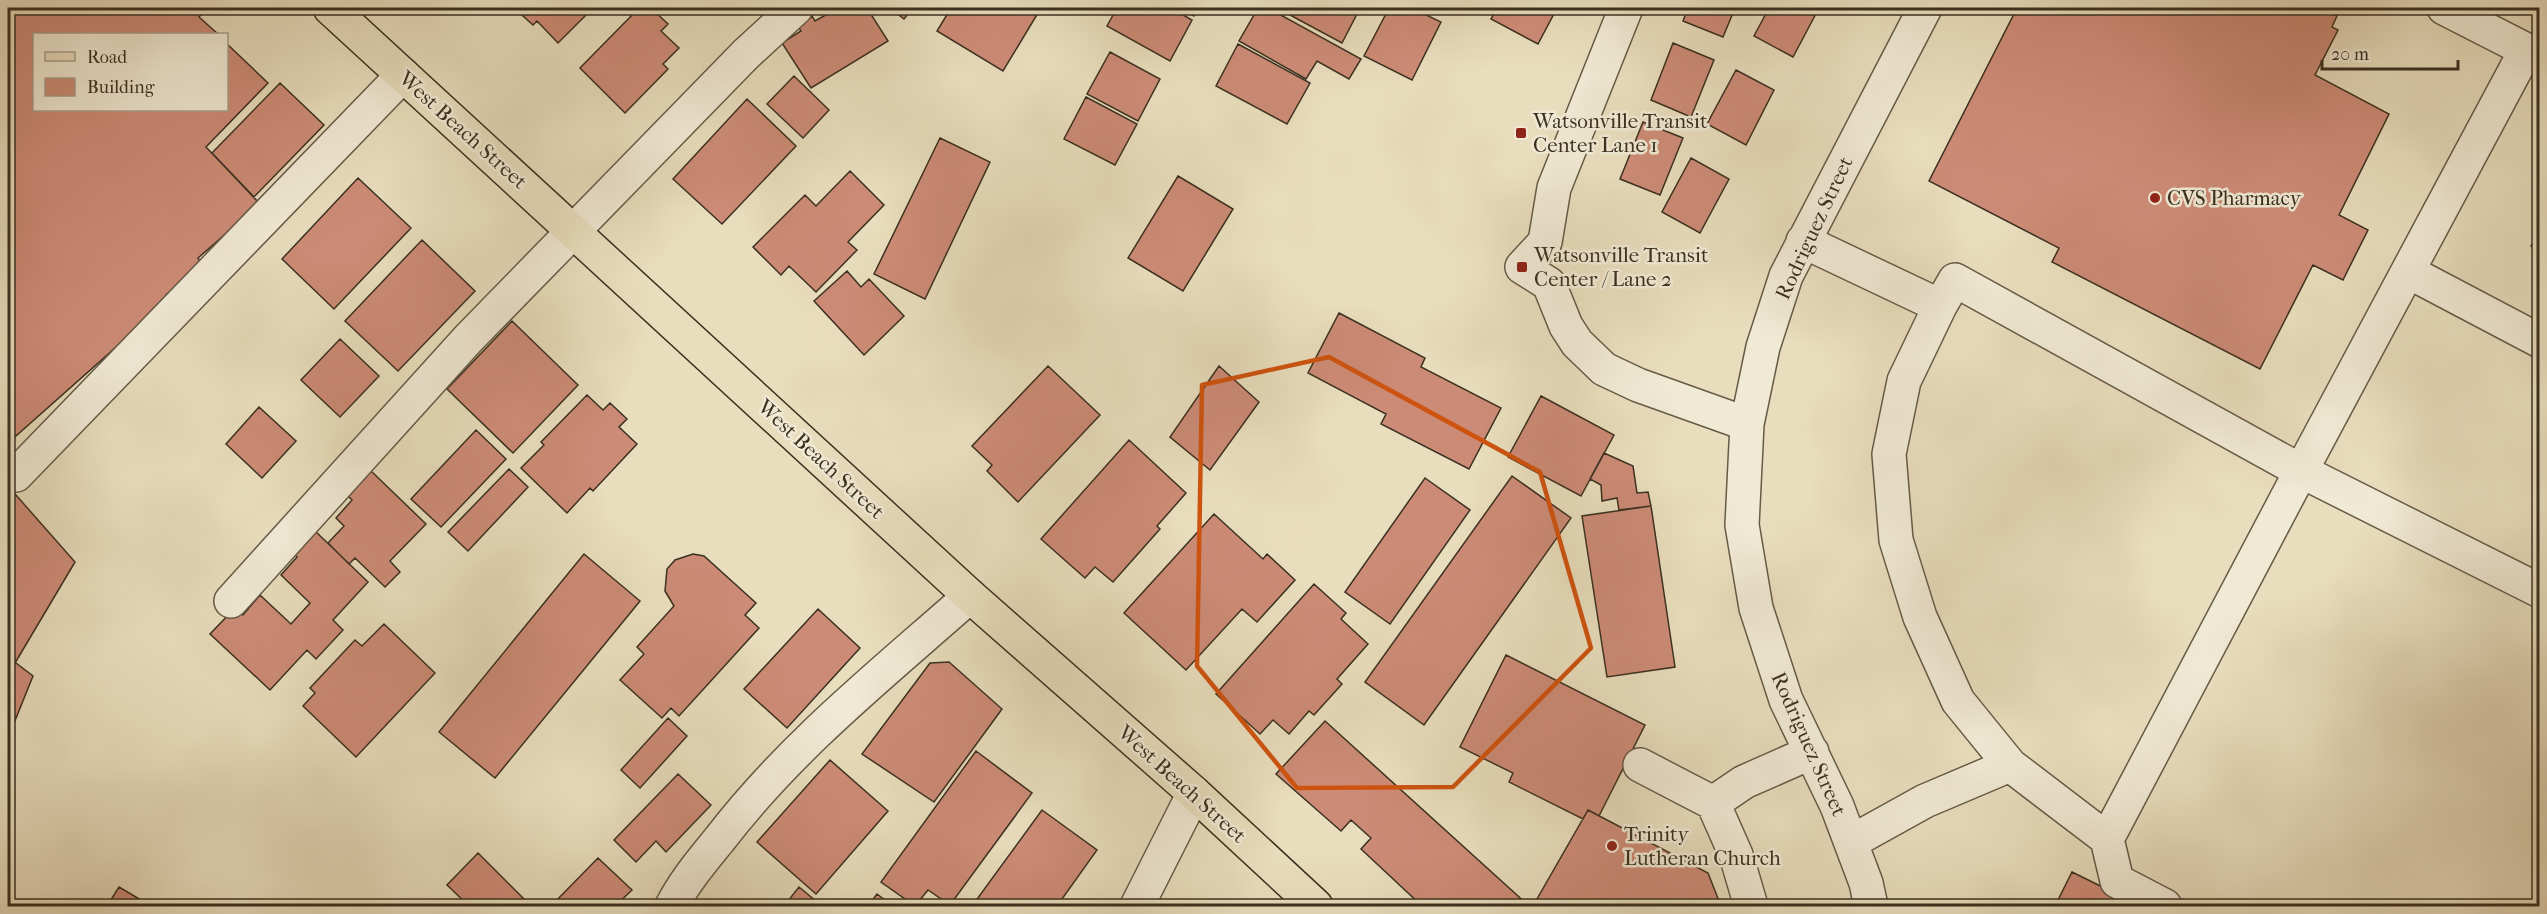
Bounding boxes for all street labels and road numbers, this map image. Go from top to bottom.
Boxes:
street label: West Beach Street [393,66,532,194]
street label: Rodriguez Street [1770,152,1858,303]
street label: West Beach Street [752,394,890,524]
street label: Rodriguez Street [1767,668,1852,820]
street label: West Beach Street [1112,720,1251,848]

